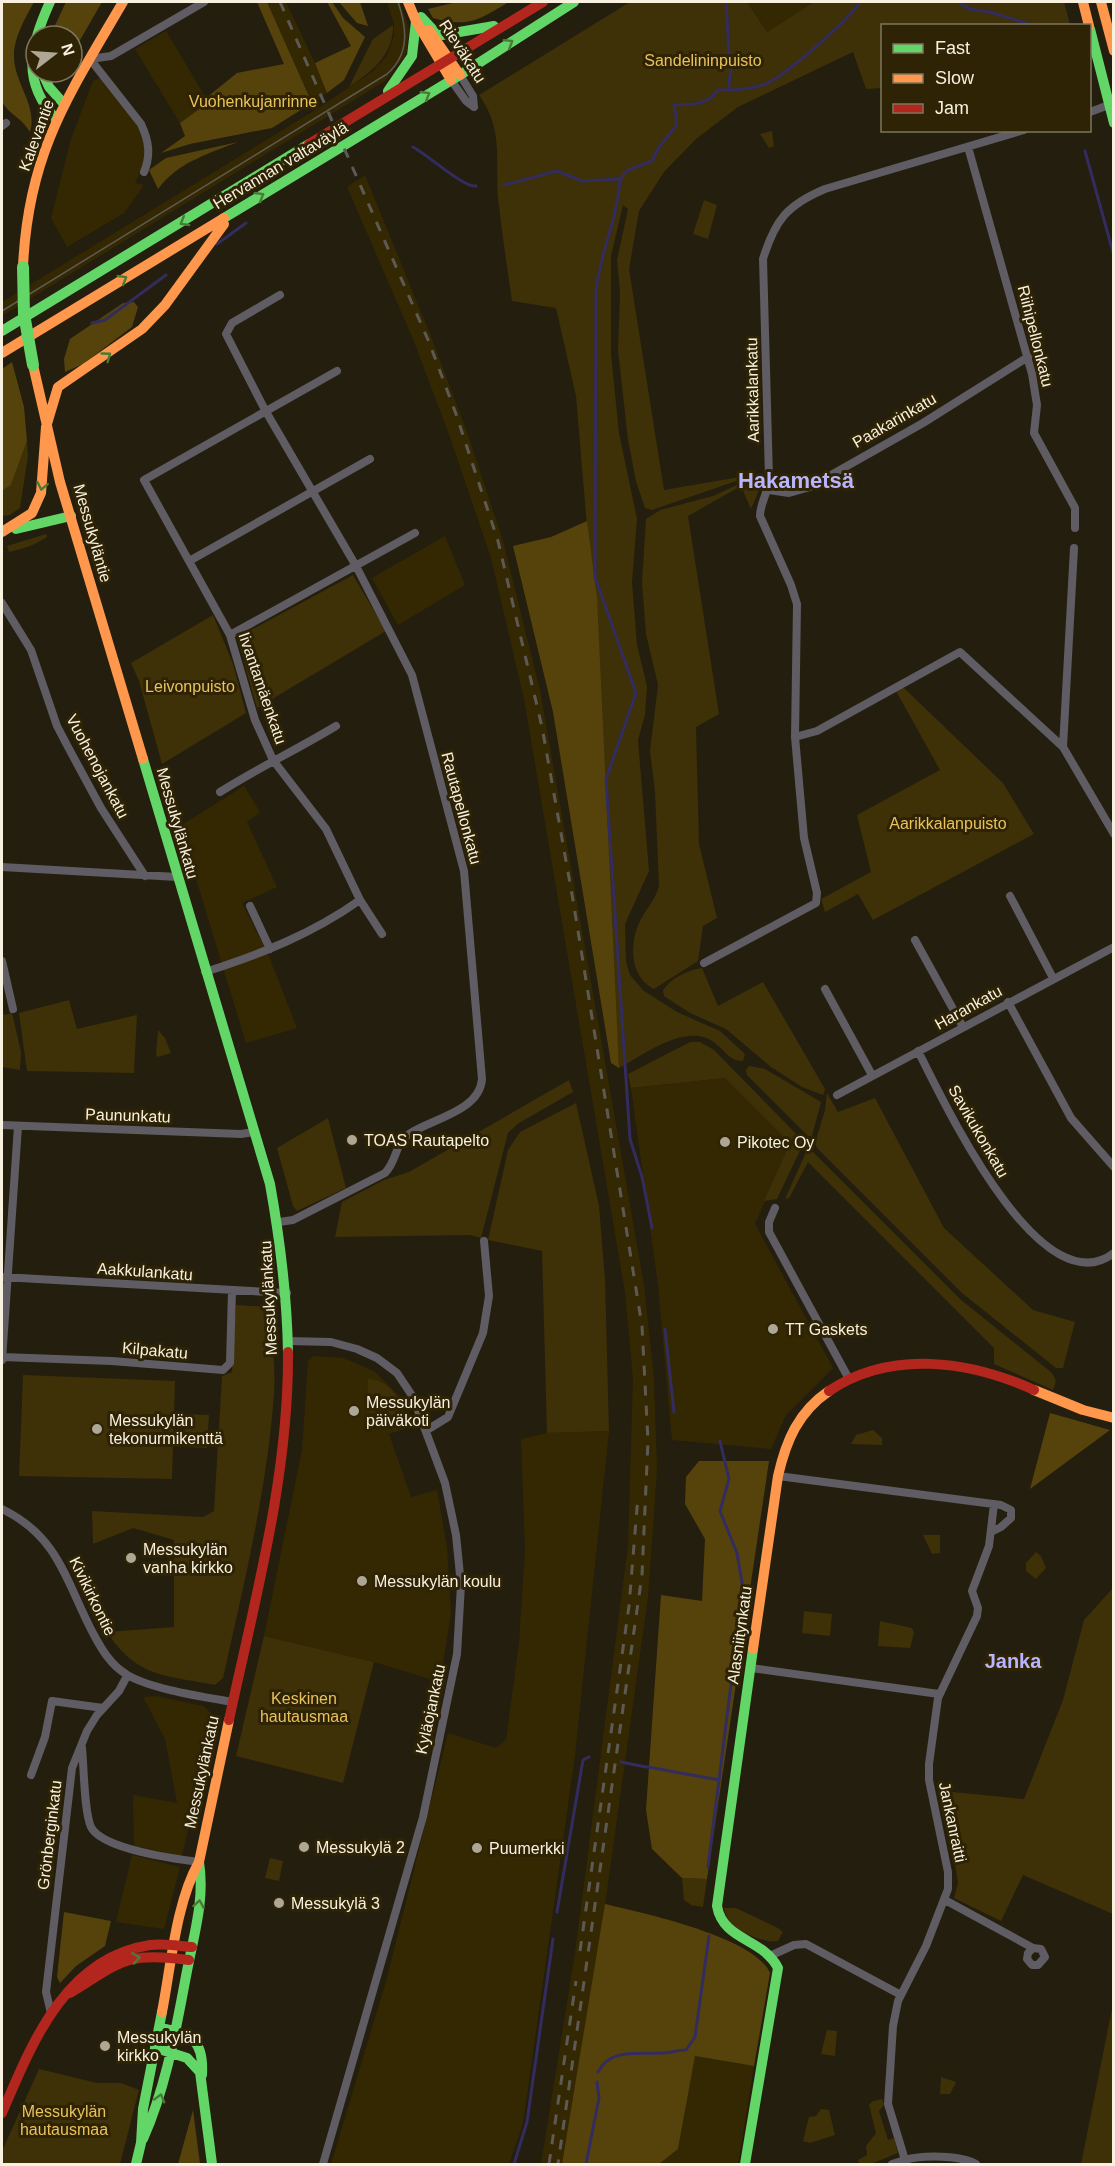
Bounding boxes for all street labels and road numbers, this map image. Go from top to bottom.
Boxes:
street label: Rieväkatu [436,17,489,86]
street label: Kalevantie [16,97,57,173]
street label: Hervannan valtaväylä [210,118,351,212]
street label: Riihipellonkatu [1015,284,1056,389]
street label: Aarikkalankatu [743,337,762,443]
street label: Paakarinkatu [850,390,939,451]
street label: Messukyläntie [70,482,115,584]
street label: Iivantamäenkatu [235,630,290,746]
street label: Vuohenojankatu [63,711,132,821]
street label: Rautapellonkatu [438,750,485,866]
street label: Messukylänkatu [154,766,202,881]
street label: Harankatu [932,982,1005,1033]
street label: Savikukonkatu [945,1082,1012,1181]
street label: Paununkatu [85,1106,171,1125]
street label: Messukylänkatu [257,1240,280,1356]
street label: Aakkulankatu [96,1260,193,1283]
street label: Kilpakatu [121,1339,188,1362]
street label: Kivikirkontie [66,1554,119,1638]
street label: Alasniitynkatu [724,1585,755,1685]
street label: Kyläojankatu [413,1663,448,1756]
street label: Messukylänkatu [181,1714,222,1830]
street label: Grönberginkatu [34,1779,65,1891]
street label: Jankanraitti [936,1780,969,1864]

